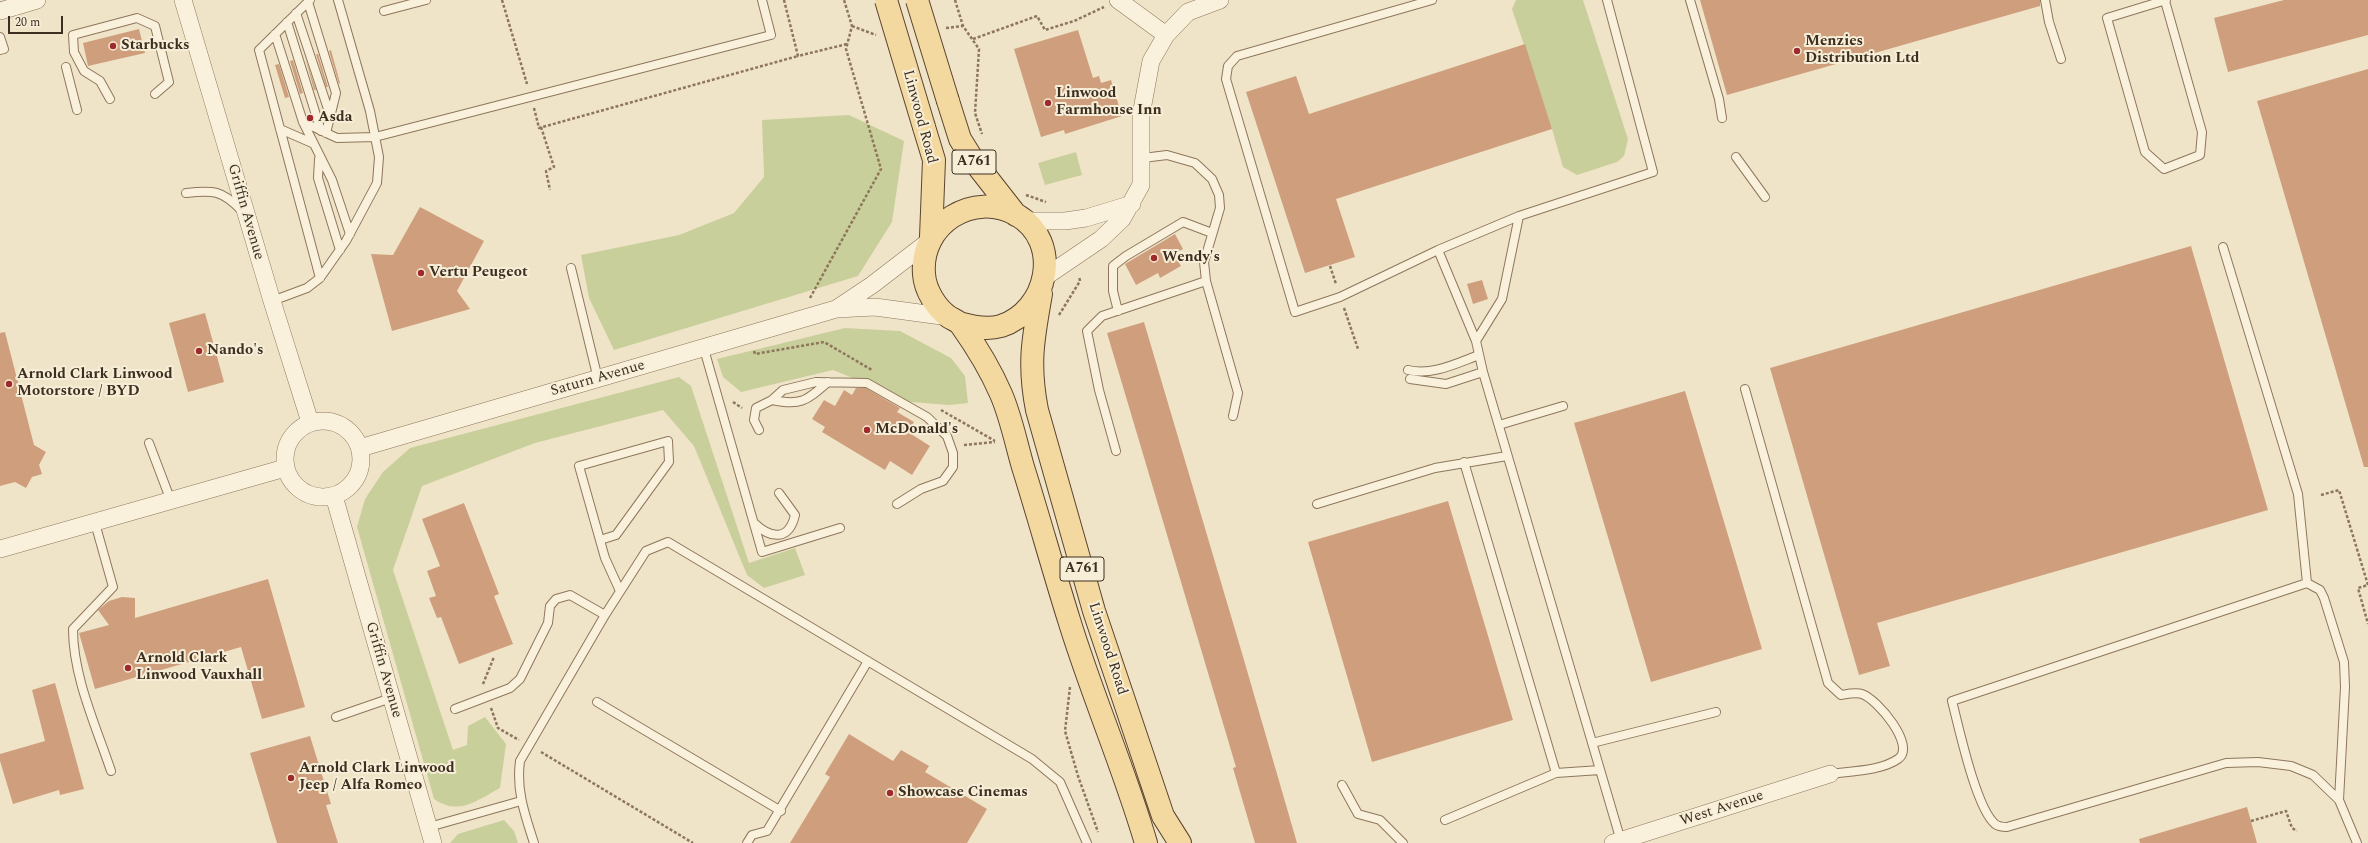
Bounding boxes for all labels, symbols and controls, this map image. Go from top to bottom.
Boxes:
scale bar [10,8,65,34]
text: 20 m [15,13,40,32]
place label: Menzies Distribution Ltd [1805,33,1920,68]
place label: Starbucks [121,37,190,55]
marker: Starbucks [108,41,118,51]
marker: Menzies Distribution Ltd [1792,46,1802,56]
street label: Linwood Road [898,68,940,166]
place label: Linwood Farmhouse Inn [1056,85,1162,120]
marker: Linwood Farmhouse Inn [1043,98,1053,108]
place label: Asda [318,109,352,127]
marker: Asda [305,113,315,123]
road number: A761 [952,150,996,174]
street label: Griffin Avenue [223,162,267,262]
place label: Wendy's [1162,249,1220,267]
marker: Wendy's [1149,253,1159,263]
place label: Vertu Peugeot [429,264,528,282]
marker: Vertu Peugeot [416,268,426,278]
place label: Nando's [207,342,263,360]
marker: Nando's [194,346,204,356]
street label: Saturn Avenue [549,357,647,401]
place label: Arnold Clark Linwood Motorstore / BYD [17,366,173,401]
marker: Arnold Clark Linwood Motorstore / BYD [4,379,14,389]
place label: McDonald's [875,421,958,439]
marker: McDonald's [862,425,872,435]
road number: A761 [1060,557,1104,581]
street label: Linwood Road [1084,600,1130,698]
street label: Griffin Avenue [361,620,405,720]
place label: Arnold Clark Linwood Vauxhall [136,650,262,685]
marker: Arnold Clark Linwood Vauxhall [123,663,133,673]
place label: Arnold Clark Linwood Jeep / Alfa Romeo [299,760,455,795]
marker: Arnold Clark Linwood Jeep / Alfa Romeo [286,773,296,783]
place label: Showcase Cinemas [898,784,1028,802]
street label: West Avenue [1678,787,1766,831]
marker: Showcase Cinemas [885,788,895,798]

